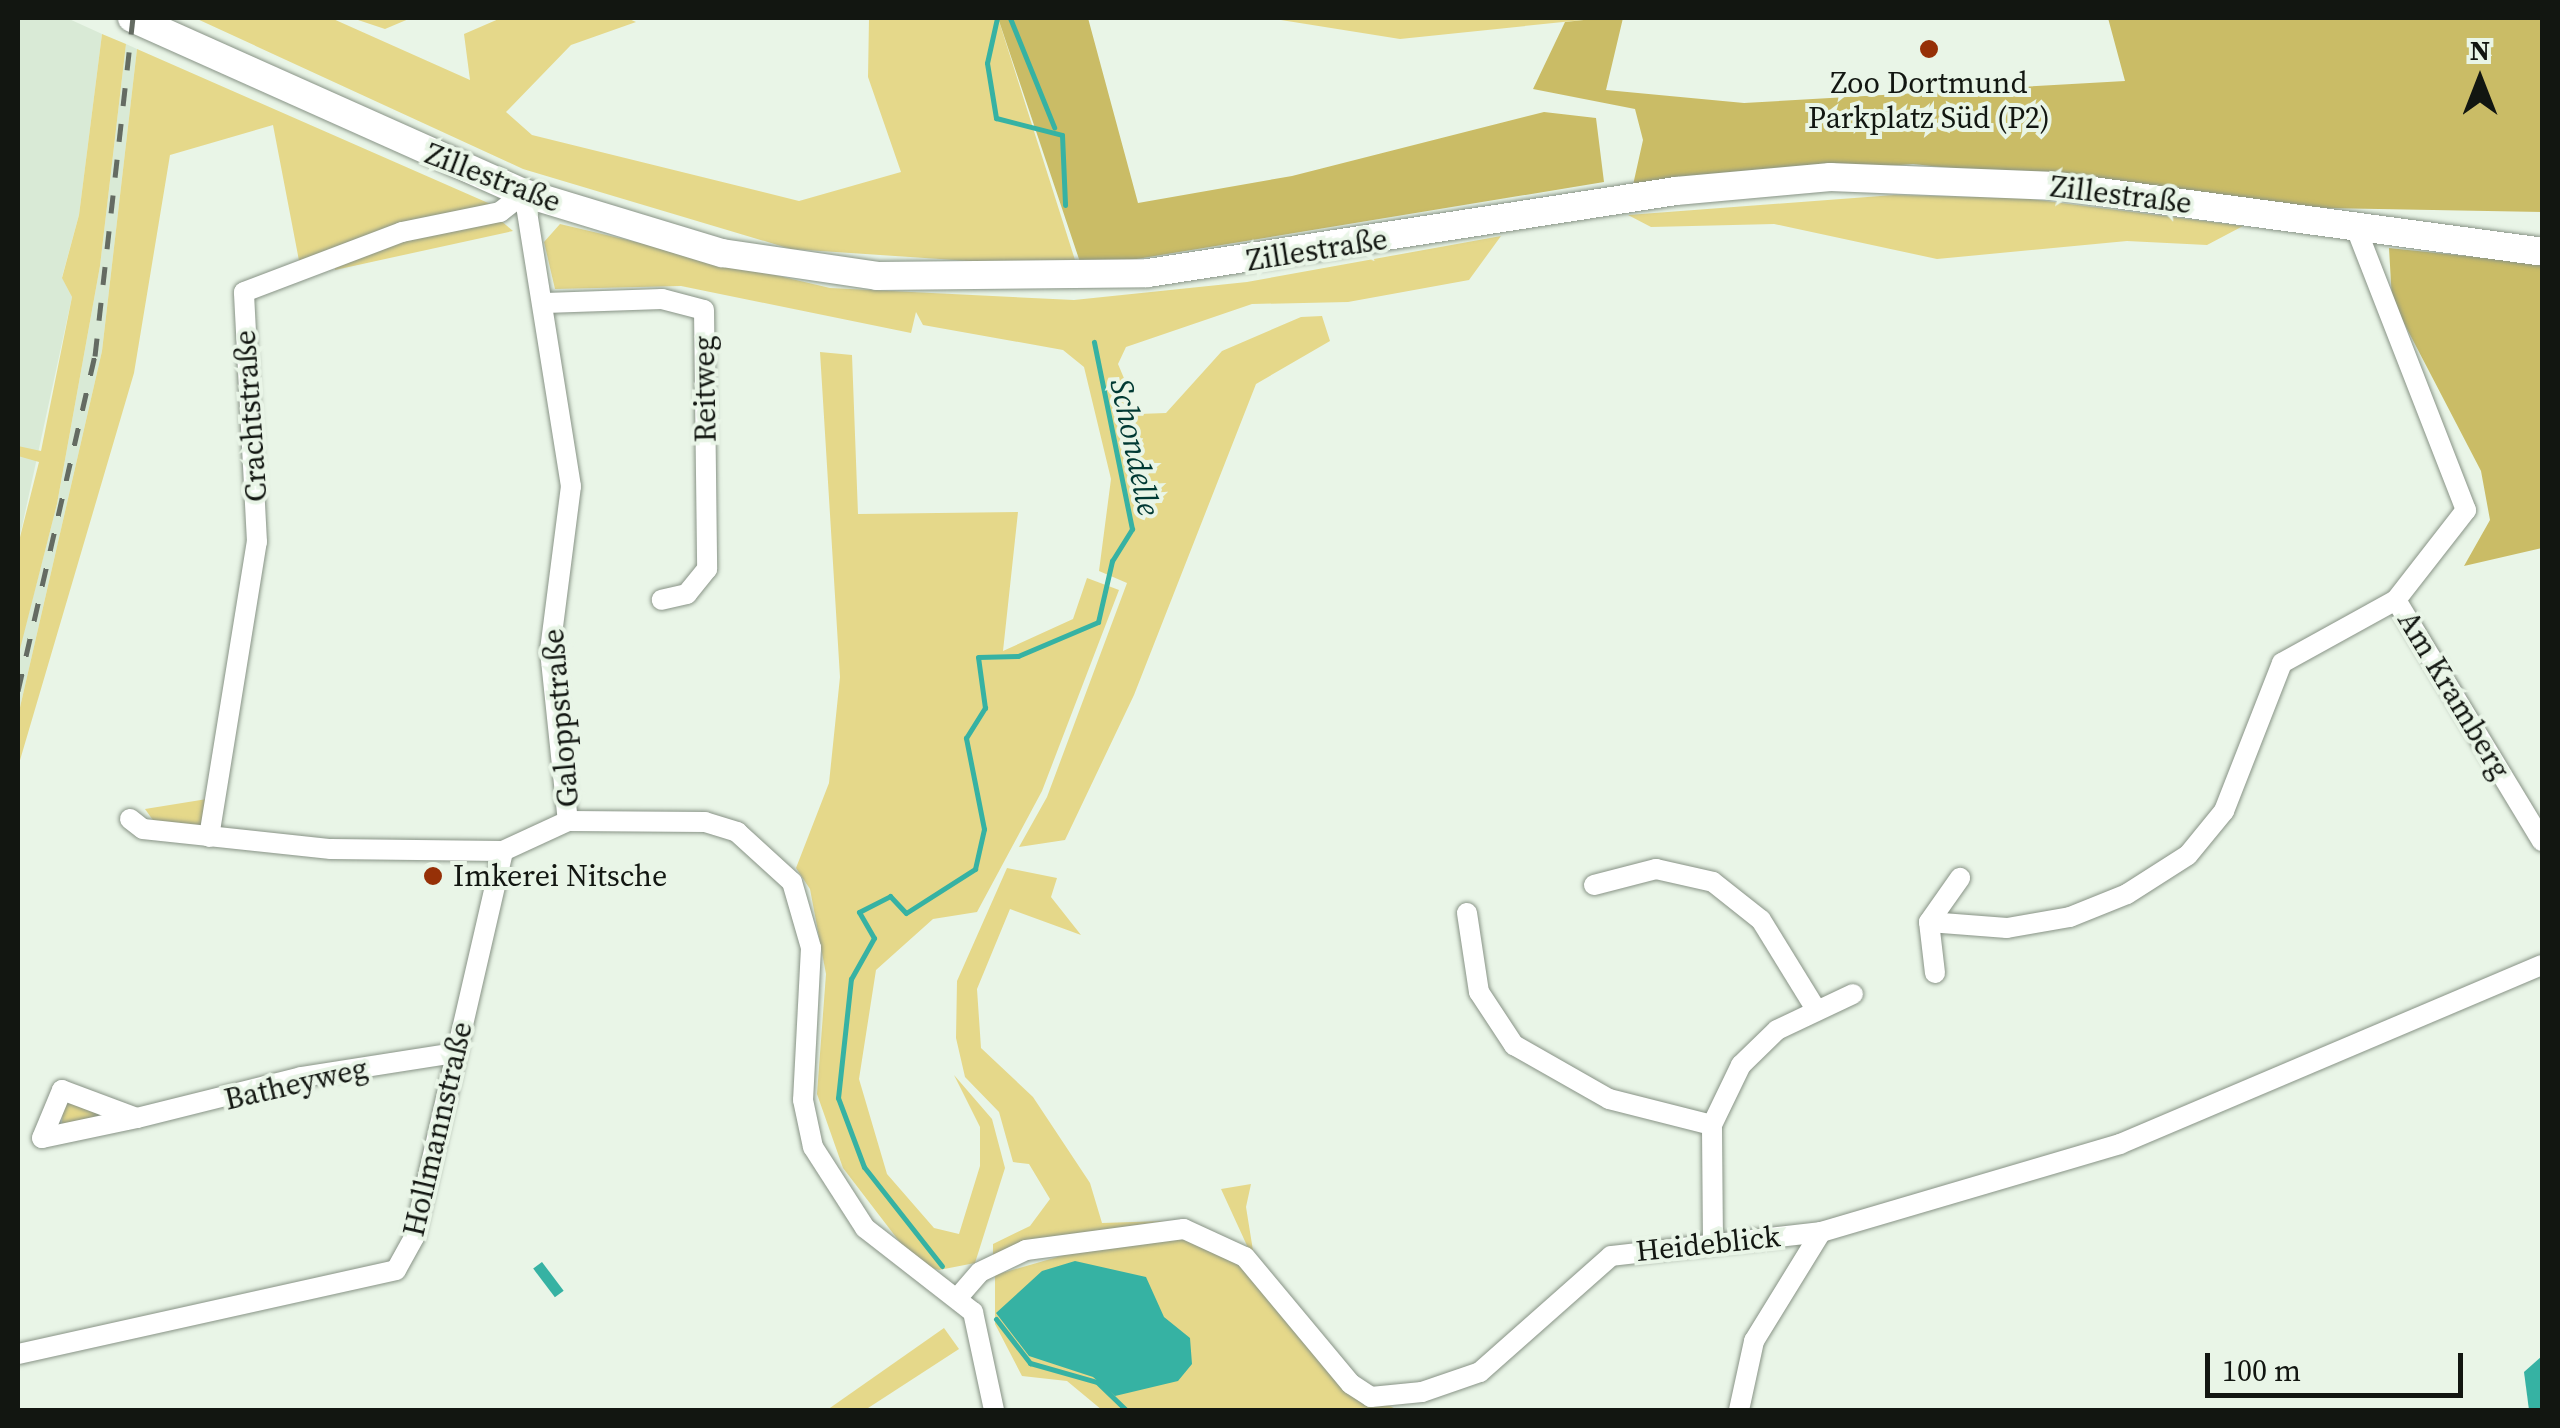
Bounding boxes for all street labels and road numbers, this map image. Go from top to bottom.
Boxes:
street label: Zillestraße [420,136,566,220]
street label: Zillestraße [2048,168,2194,222]
street label: Zillestraße [1244,221,1390,279]
street label: Crachtstraße [227,329,275,503]
street label: Reitweg [686,335,724,443]
street label: Am Kramberg [2390,605,2518,785]
street label: Galoppstraße [535,627,587,809]
street label: Hollmannstraße [396,1018,480,1240]
street label: Batheyweg [221,1050,371,1118]
street label: Heideblick [1634,1219,1782,1269]

